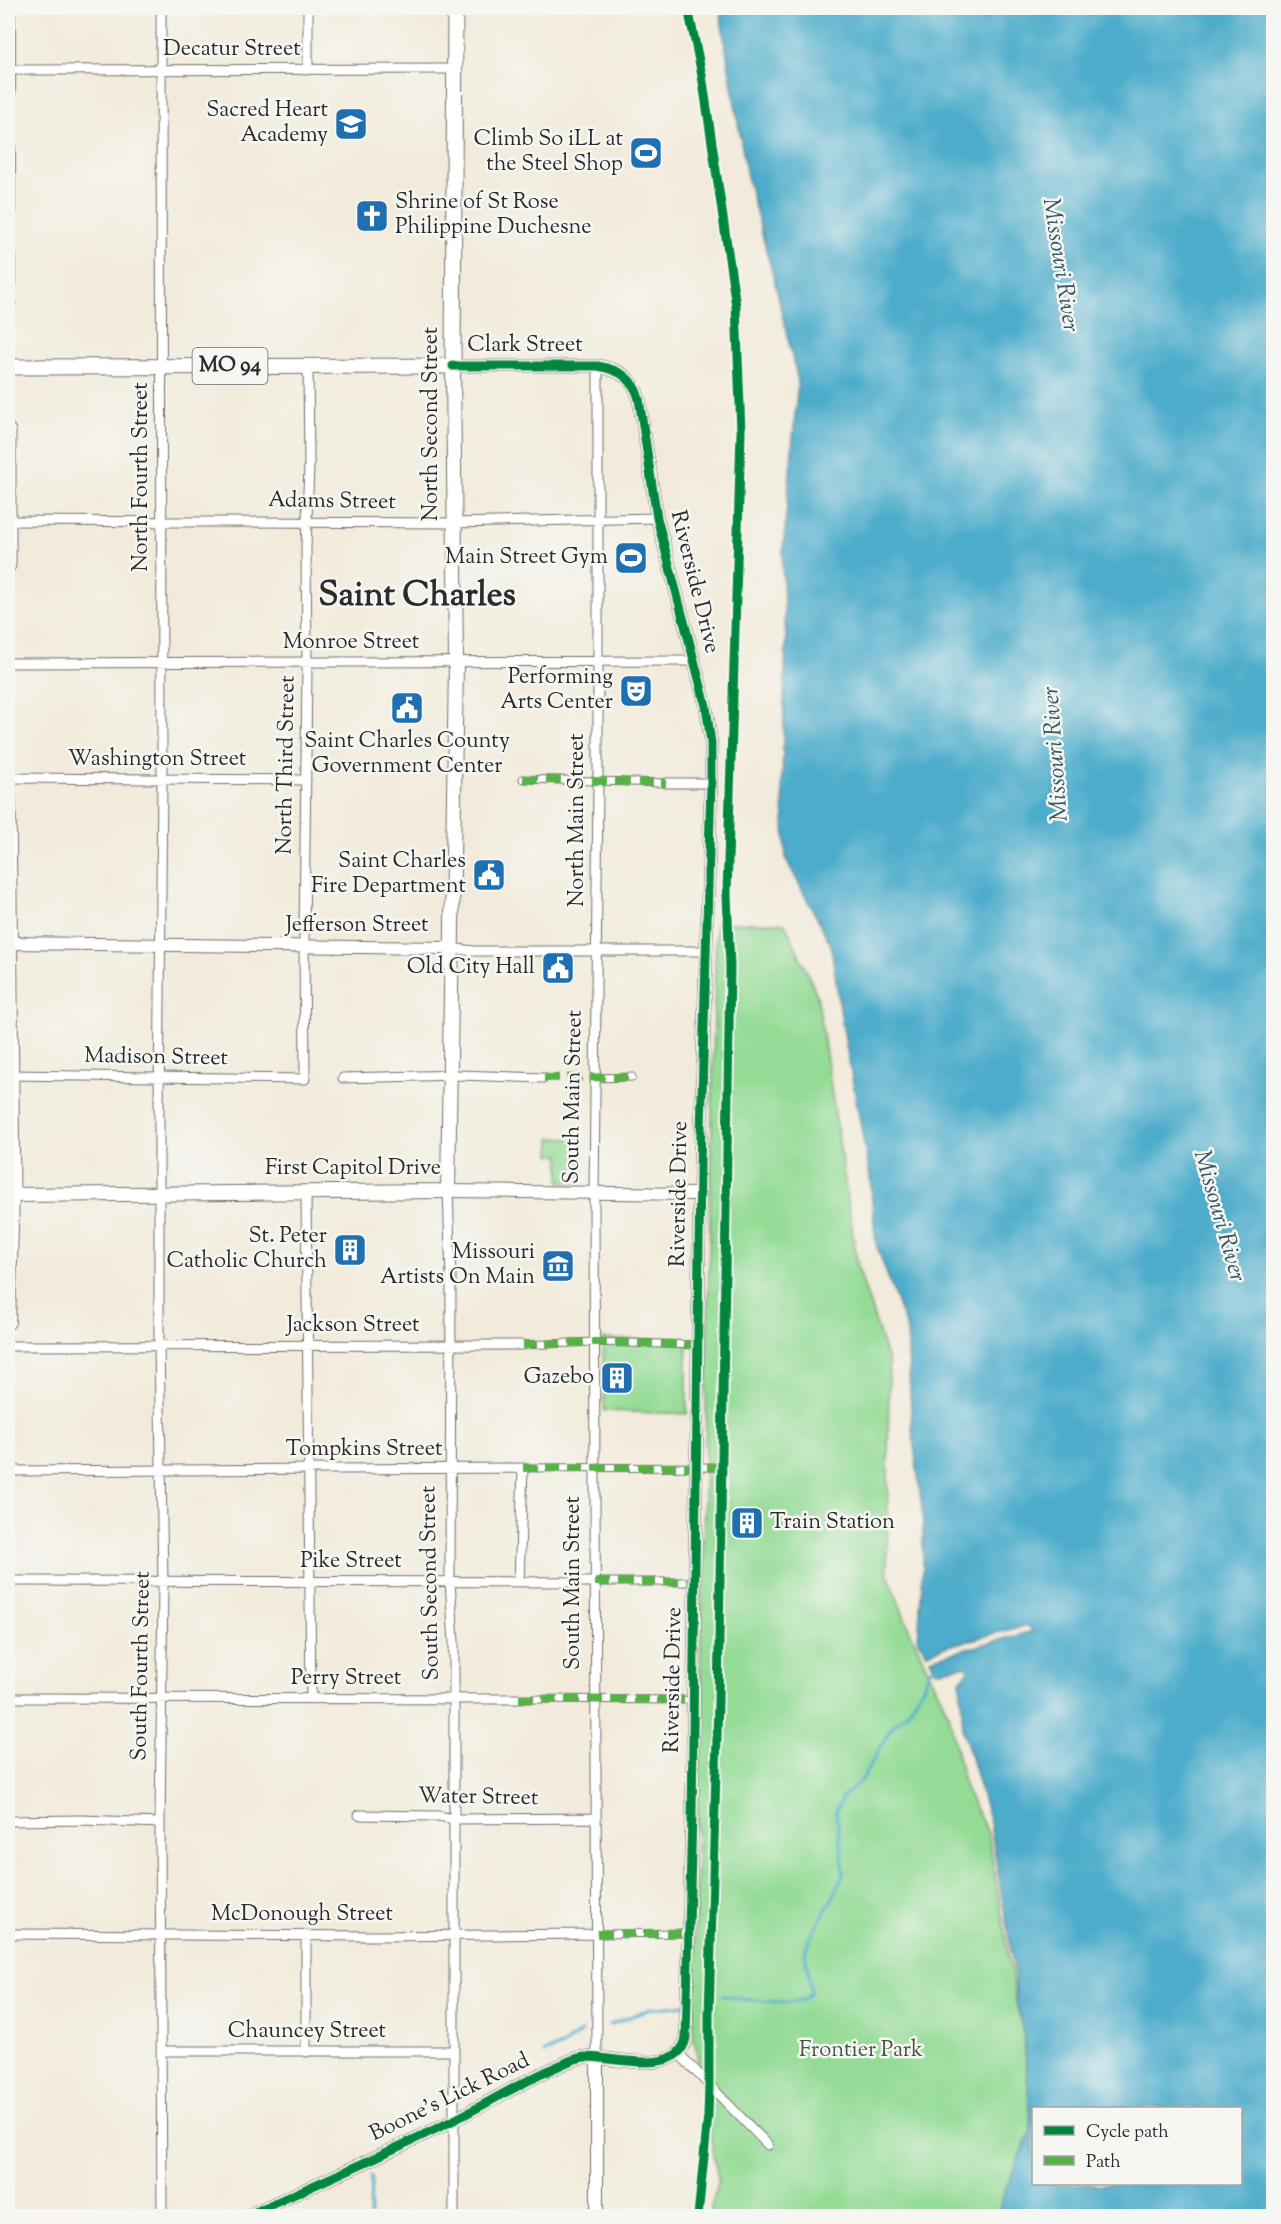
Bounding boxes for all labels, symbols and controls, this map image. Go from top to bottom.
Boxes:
street label: Decatur Street [163,34,301,66]
place label: Sacred Heart Academy [206,95,328,152]
school or university icon: Sacred Heart Academy [333,106,369,142]
place label: Climb So iLL at the Steel Shop [473,124,623,181]
sports icon: Climb So iLL at the Steel Shop [628,135,664,171]
place label: Shrine of St Rose Philippine Duchesne [395,187,592,244]
water label: Missouri River [1033,195,1087,335]
church icon: Shrine of St Rose Philippine Duchesne [354,198,390,234]
street label: North Second Street [416,326,448,521]
street label: Clark Street [467,330,583,362]
road number: MO 94 [192,348,268,384]
street label: North Fourth Street [126,382,158,572]
street label: Adams Street [268,485,397,519]
street label: Riverside Drive [661,507,727,657]
sports icon: Main Street Gym [613,540,649,576]
place label: Main Street Gym [445,542,608,574]
district label: Saint Charles [318,572,516,621]
street label: Monroe Street [283,627,420,659]
place label: Performing Arts Center [500,662,613,719]
theatre icon: Performing Arts Center [618,673,654,709]
street label: North Third Street [269,675,305,855]
water label: Missouri River [1034,685,1078,823]
public building icon: Saint Charles County Government Center [389,690,425,726]
place label: Saint Charles County Government Center [304,726,510,783]
street label: North Main Street [562,733,594,907]
street label: Washington Street [68,744,247,776]
place label: Saint Charles Fire Department [311,846,466,903]
public building icon: Saint Charles Fire Department [471,857,507,893]
street label: Jefferson Street [284,910,429,942]
public building icon: Old City Hall [540,950,576,986]
place label: Old City Hall [407,952,535,984]
street label: South Main Street [556,1009,592,1184]
street label: Madison Street [84,1041,229,1075]
street label: Riverside Drive [663,1121,697,1267]
water label: Missouri River [1184,1146,1254,1286]
street label: First Capitol Drive [265,1153,441,1185]
place label: St. Peter Catholic Church [166,1221,327,1278]
building icon: St. Peter Catholic Church [332,1232,368,1268]
place label: Missouri Artists On Main [380,1237,535,1294]
museum icon: Missouri Artists On Main [540,1248,576,1284]
street label: Jackson Street [285,1310,420,1342]
building icon: Gazebo [599,1360,635,1396]
place label: Gazebo [523,1362,594,1394]
street label: Tompkins Street [285,1434,443,1466]
street label: South Second Street [413,1485,449,1681]
street label: South Main Street [558,1496,590,1670]
building icon: Train Station [729,1505,765,1541]
place label: Train Station [770,1507,895,1539]
street label: Pike Street [300,1546,402,1578]
street label: South Fourth Street [124,1570,160,1761]
street label: Riverside Drive [657,1607,691,1753]
street label: Perry Street [291,1663,402,1695]
street label: Water Street [417,1781,539,1815]
street label: McDonough Street [211,1899,393,1931]
street label: Chauncey Street [228,2016,387,2048]
park label: Frontier Park [799,2035,923,2067]
street label: Boone's Lick Road [365,2045,535,2151]
legend [1032,2107,1242,2185]
text: Cycle path [1086,2120,1169,2146]
text: Path [1086,2150,1121,2176]

